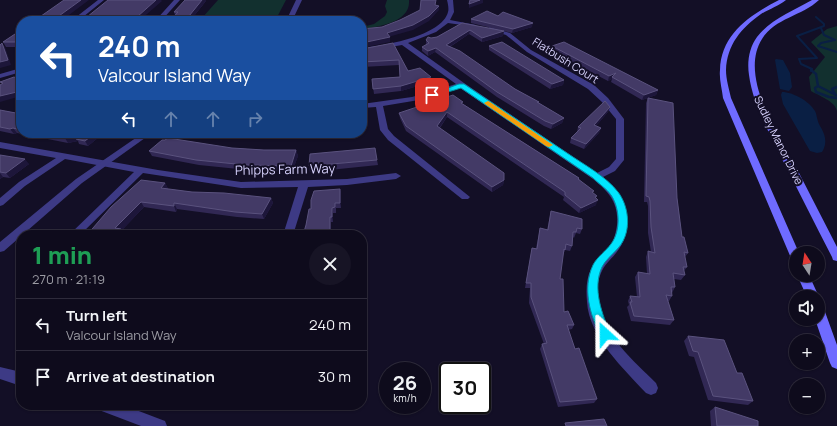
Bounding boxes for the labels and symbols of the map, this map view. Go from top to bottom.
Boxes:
street label: Flatbush Court [530,34,602,86]
pin [415,78,449,112]
street label: Sudley Manor Drive [751,93,807,187]
street label: Phipps Farm Way [235,159,336,179]
north arrow [789,246,825,282]
position arrow [584,313,626,355]
speed limit sign: 30 [439,362,491,414]

